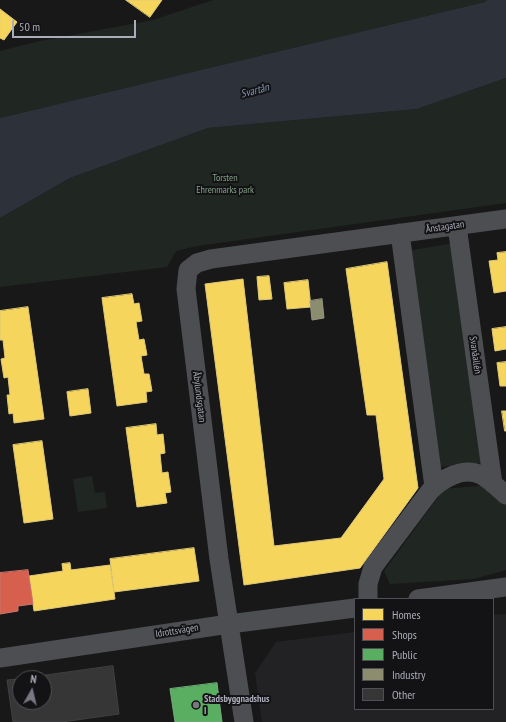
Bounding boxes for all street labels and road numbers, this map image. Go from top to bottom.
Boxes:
street label: Ånstagatan [425,218,465,236]
street label: Svanåallén [466,335,484,375]
street label: Åbylundsgatan [190,371,208,423]
street label: Idrottsvägen [155,622,199,640]

